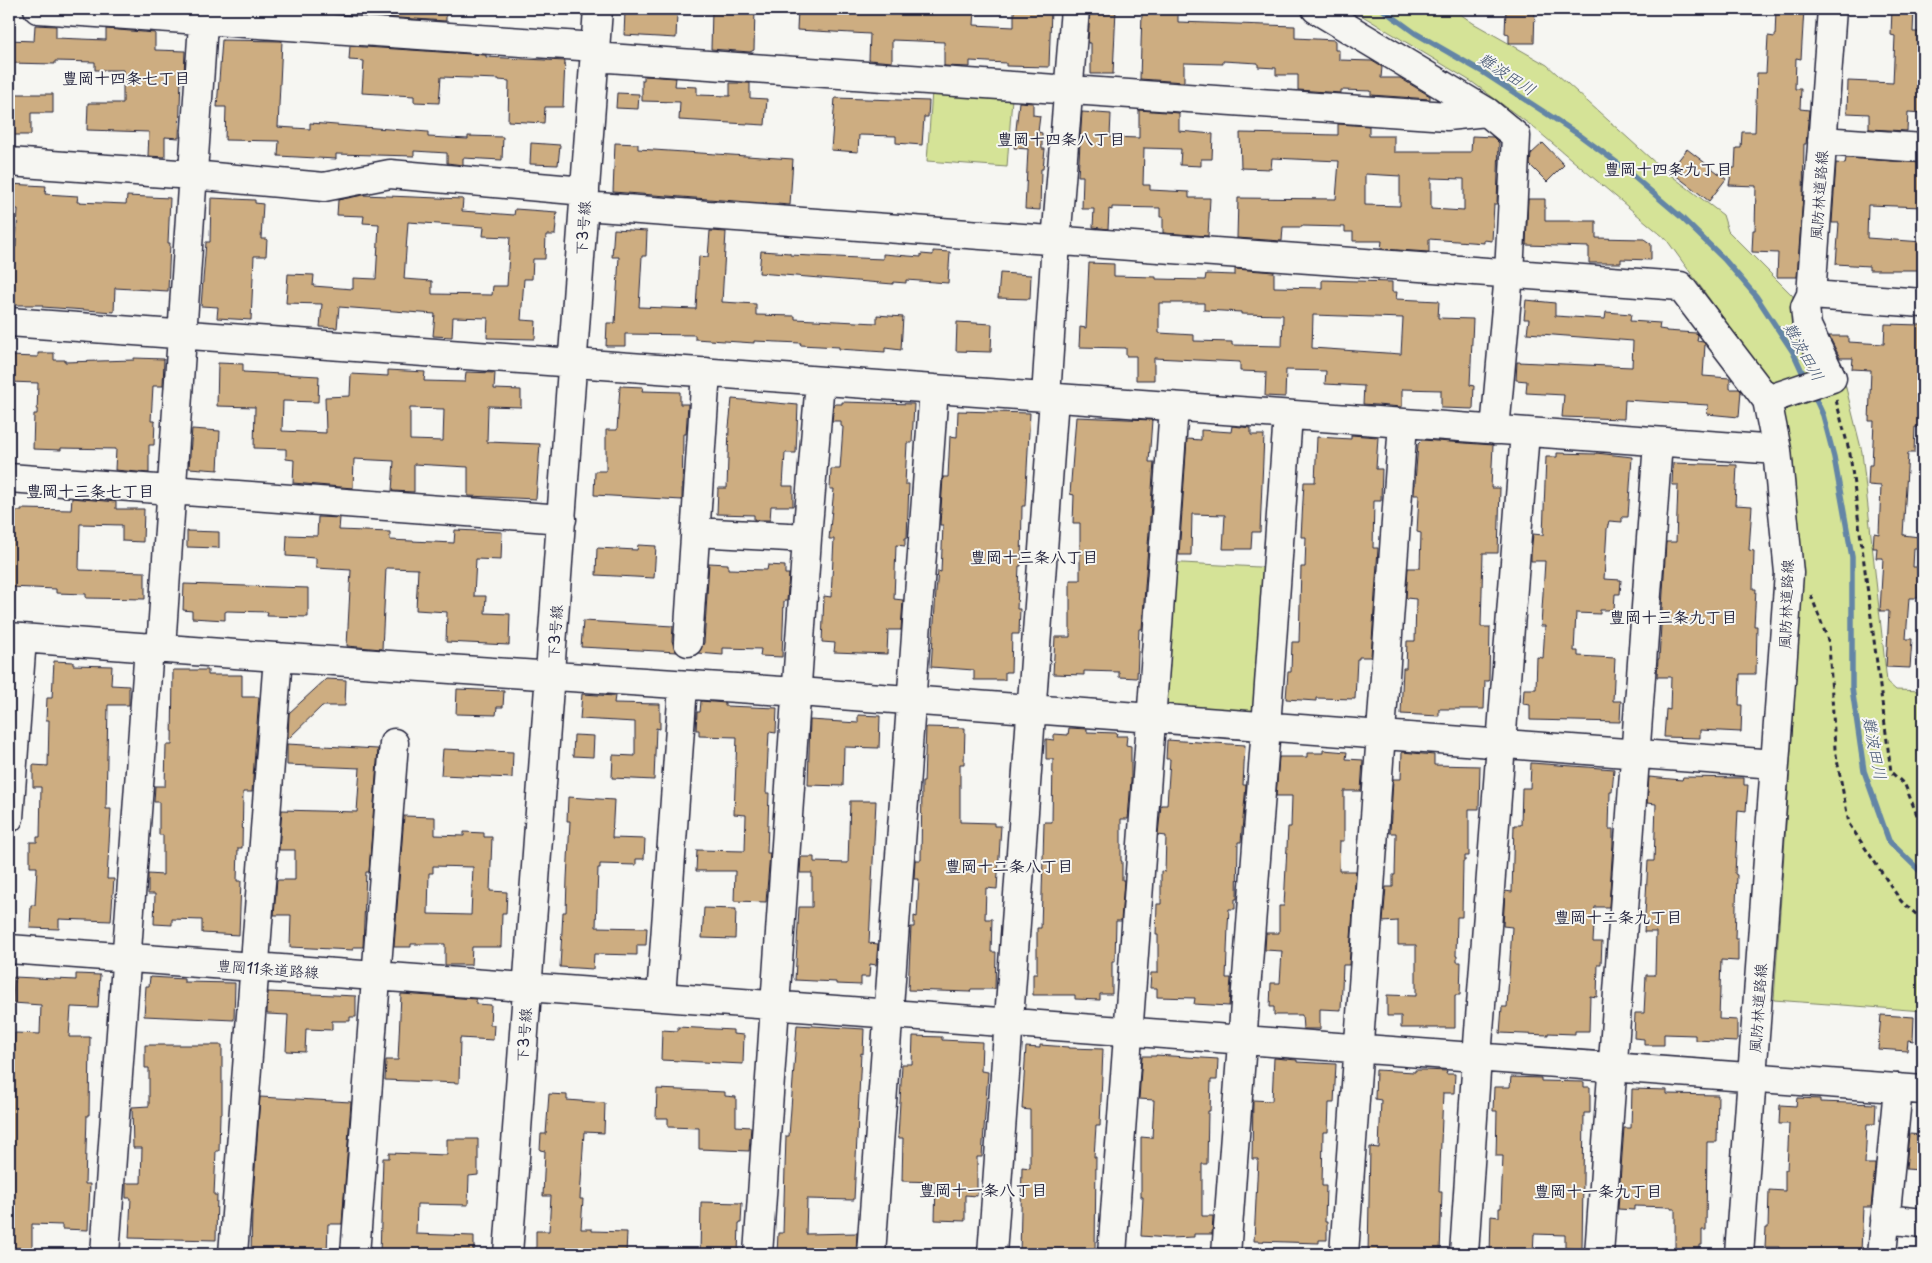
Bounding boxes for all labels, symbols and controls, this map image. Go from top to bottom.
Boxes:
water label: 難波田川 [1475,46,1541,100]
district label: 豊岡十四条七丁目 [62,65,190,89]
district label: 豊岡十四条八丁目 [997,126,1125,150]
street label: 風防林道路線 [1803,149,1833,241]
district label: 豊岡十四条九丁目 [1604,156,1732,180]
street label: 下3号線 [569,200,595,256]
water label: 難波田川 [1779,317,1831,385]
district label: 豊岡十三条七丁目 [26,478,154,502]
district label: 豊岡十三条八丁目 [970,544,1098,568]
street label: 風防林道路線 [1772,559,1798,649]
street label: 下3号線 [541,604,567,660]
district label: 豊岡十三条九丁目 [1609,604,1737,628]
water label: 難波田川 [1858,714,1894,782]
district label: 豊岡十二条八丁目 [945,853,1073,877]
district label: 豊岡十二条九丁目 [1554,904,1682,928]
street label: 豊岡11条道路線 [216,953,320,983]
street label: 風防林道路線 [1742,962,1772,1054]
street label: 下3号線 [510,1007,536,1063]
district label: 豊岡十一条八丁目 [919,1177,1047,1201]
district label: 豊岡十一条九丁目 [1534,1178,1662,1202]

